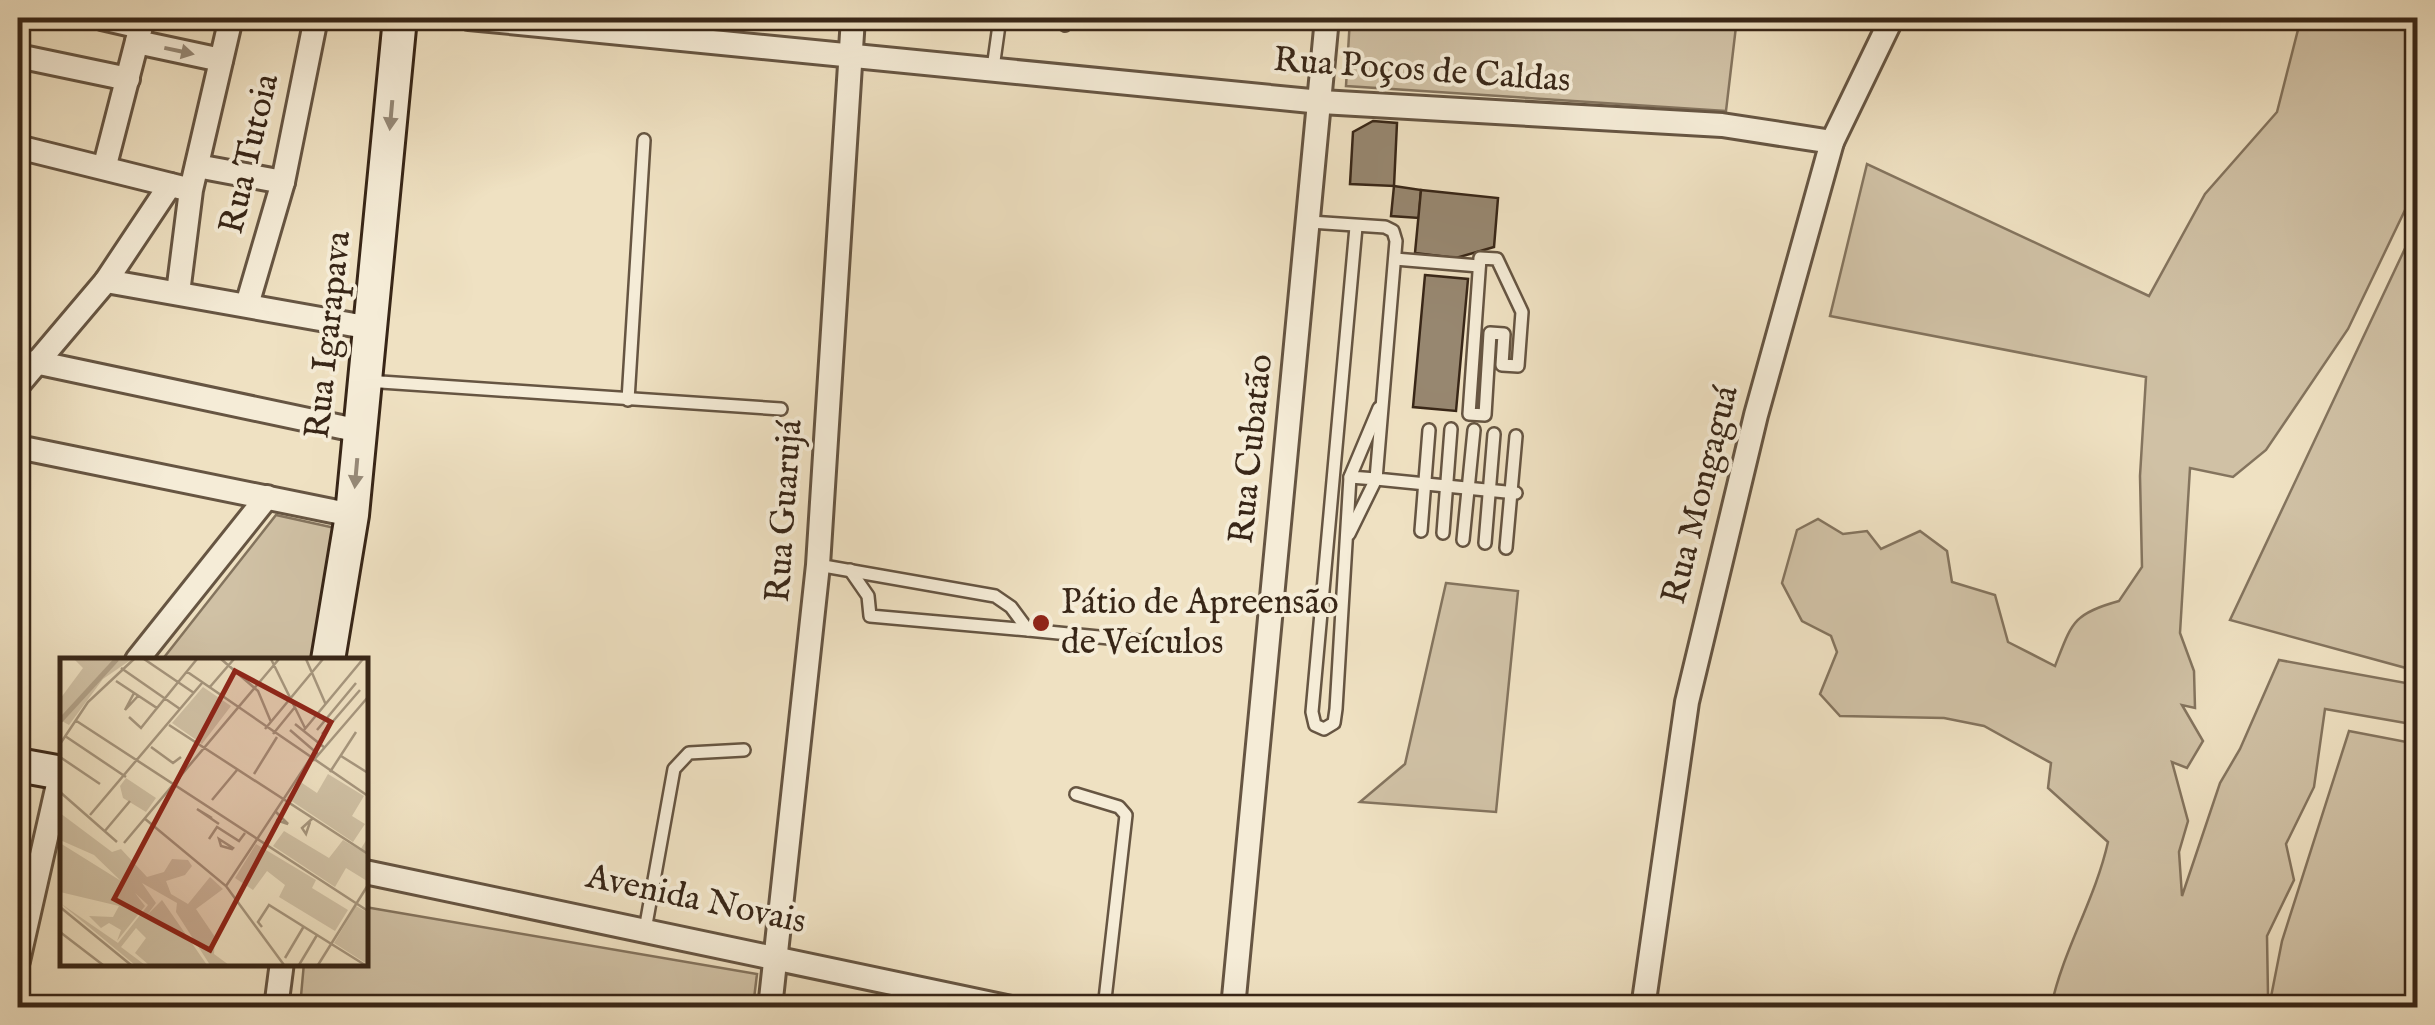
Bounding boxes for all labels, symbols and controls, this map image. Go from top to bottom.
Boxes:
street label: Rua Poços de Caldas [1272,38,1572,104]
one-way arrow [164,44,195,59]
street label: Rua Tutoia [210,69,290,239]
one-way arrow [383,99,399,131]
street label: Rua Igarapava [296,228,362,441]
street label: Rua Cubatão [1220,352,1284,546]
street label: Rua Mongaguá [1652,380,1750,609]
street label: Rua Guarujá [756,417,814,604]
one-way arrow [348,457,364,489]
place label: Pátio de Apreensão de Veículos [1061,581,1339,666]
marker: Pátio de Apreensão de Veículos [1030,612,1052,634]
inset map [60,658,368,965]
street label: Avenida Novais [581,855,810,945]

